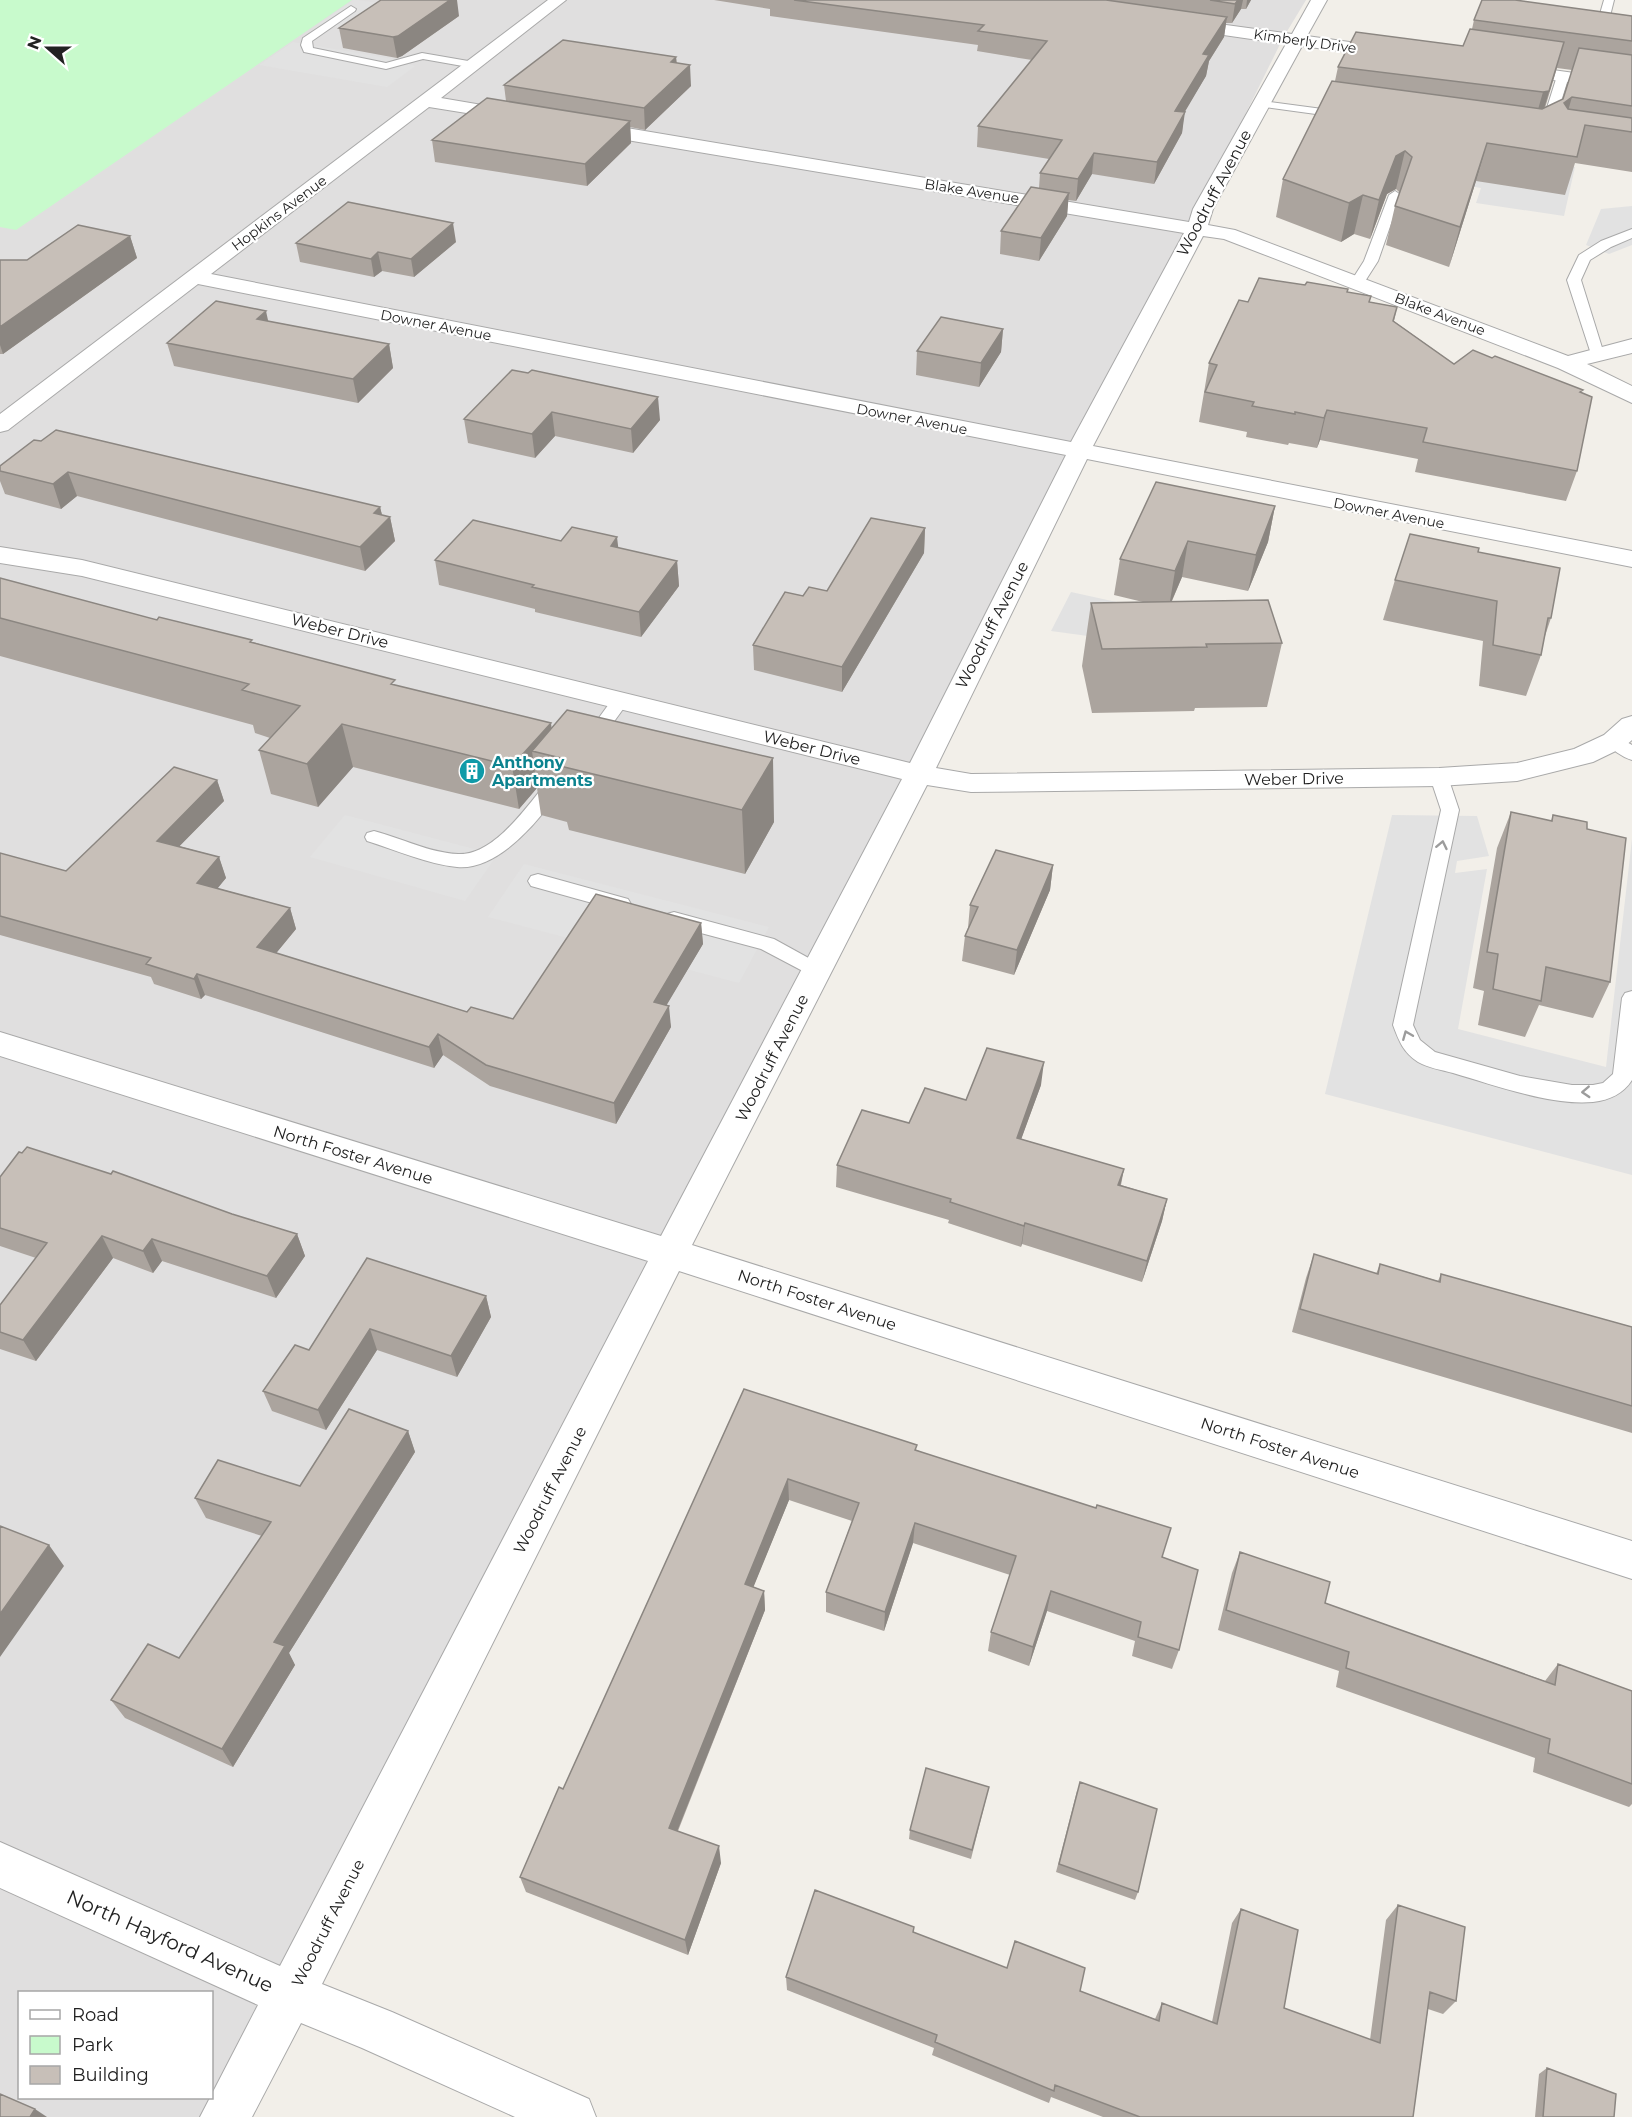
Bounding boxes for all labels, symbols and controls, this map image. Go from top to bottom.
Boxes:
north arrow [18,18,78,78]
street label: Kimberly Drive [1252,25,1358,57]
text: N [23,33,46,52]
street label: Woodruff Avenue [1173,127,1255,259]
street label: Hopkins Avenue [228,171,330,255]
street label: Blake Avenue [923,175,1021,207]
street label: Blake Avenue [1392,288,1488,340]
street label: Downer Avenue [379,305,493,345]
street label: Downer Avenue [855,399,969,439]
street label: Downer Avenue [1332,493,1446,533]
street label: Woodruff Avenue [952,558,1032,692]
street label: Weber Drive [289,610,391,652]
street label: Weber Drive [761,727,863,769]
place label: Anthony Apartments [491,753,593,790]
building icon: Anthony Apartments [457,756,487,786]
street label: Weber Drive [1244,769,1344,789]
one-way arrow [1435,840,1448,850]
street label: Woodruff Avenue [732,991,812,1125]
one-way arrow [1402,1030,1414,1041]
one-way arrow [1581,1086,1590,1099]
street label: North Foster Avenue [271,1122,435,1188]
street label: North Foster Avenue [735,1265,899,1335]
street label: North Foster Avenue [1198,1413,1362,1483]
street label: Woodruff Avenue [510,1423,590,1557]
street label: Woodruff Avenue [288,1856,368,1990]
street label: North Hayford Avenue [63,1885,277,1997]
legend [18,1991,213,2099]
text: Road [72,2004,119,2026]
text: Park [72,2034,113,2056]
text: Building [72,2064,149,2086]

